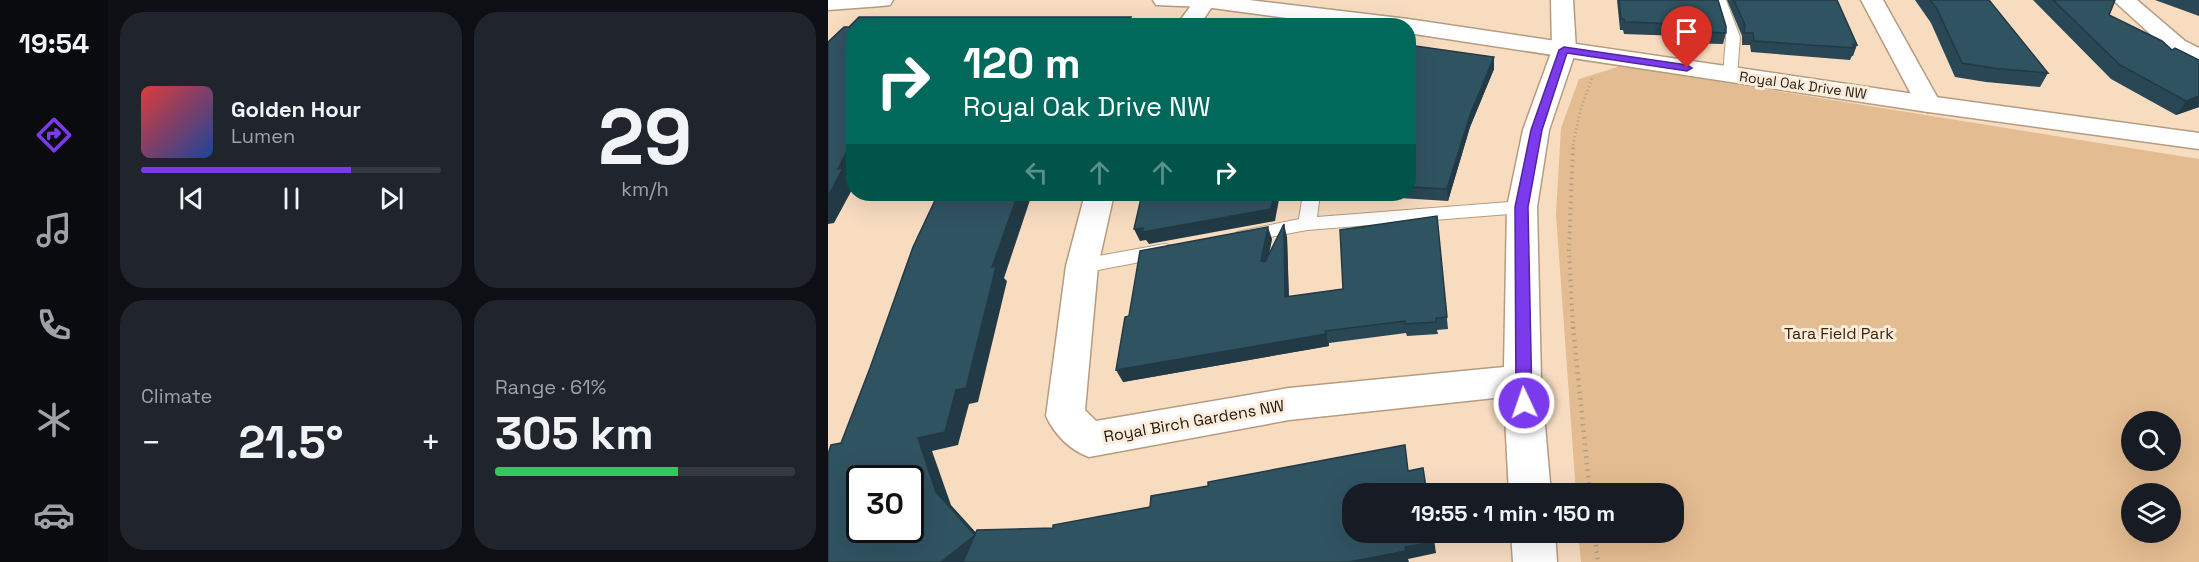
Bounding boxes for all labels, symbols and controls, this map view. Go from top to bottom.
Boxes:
pin [1661,6,1712,68]
icon: arrive [1670,15,1703,48]
text: 19:54 [19,26,89,61]
text: 120 m [963,37,1081,90]
icon: right [864,42,942,120]
street label: Royal Oak Drive NW [1738,67,1868,103]
text: 29 [598,87,692,187]
text: Royal Oak Drive NW [963,89,1211,124]
text: Golden Hour [231,95,361,123]
icon: directions [33,114,75,156]
text: Lumen [231,123,295,149]
icon: left [1020,156,1053,189]
icon: ahead [1083,156,1116,189]
icon: ahead [1146,156,1179,189]
icon: right [1209,156,1242,189]
text: km/h [621,176,669,202]
icon: previous [175,182,208,215]
icon: pause [275,182,308,215]
icon: next [375,182,408,215]
icon: music [33,209,75,251]
icon: phone [33,304,75,346]
park label: Tara Field Park [1784,323,1894,344]
position arrow [1492,371,1556,435]
text: Range · 61% [495,374,606,400]
text: Climate [141,383,212,409]
street label: Royal Birch Gardens NW [1102,395,1286,447]
icon: climate [33,399,75,441]
text: 305 km [495,405,654,462]
map controls [2121,411,2181,543]
button: search [2121,411,2181,471]
text: 21.5° [238,414,344,471]
text: − [141,422,161,464]
text: + [421,422,441,464]
speed limit sign: 30 [846,465,924,543]
button: layers [2121,483,2181,543]
icon: car [33,494,75,536]
text: 19:55 · 1 min · 150 m [1411,499,1615,527]

